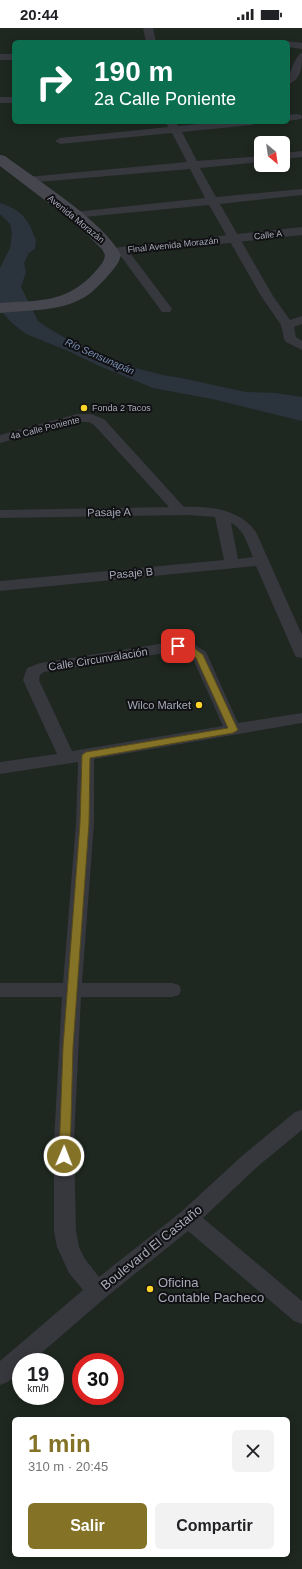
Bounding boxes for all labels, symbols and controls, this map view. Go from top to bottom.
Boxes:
text: 20:44 [20,6,58,23]
icon: right [28,56,80,108]
text: 190 m [94,56,173,87]
text: 2a Calle Poniente [94,89,236,109]
north arrow [254,136,290,172]
map controls [254,136,290,172]
street label: Avenida Morazán [46,193,106,245]
street label: Calle A [253,229,283,241]
street label: Final Avenida Morazán [127,235,219,255]
water label: Río Sensunapán [64,336,136,377]
marker: Fonda 2 Tacos [79,403,89,413]
place label: Fonda 2 Tacos [92,403,151,413]
street label: 4a Calle Poniente [9,415,81,441]
street label: Pasaje A [87,506,131,518]
street label: Pasaje B [109,565,153,581]
pin [161,629,195,663]
icon: arrive [167,635,189,657]
street label: Calle Circunvalación [48,645,148,673]
place label: Wilco Market [127,699,191,711]
marker: Wilco Market [194,700,204,710]
position arrow [43,1135,85,1177]
street label: Boulevard El Castaño [98,1202,205,1293]
place label: Oficina Contable Pacheco [158,1275,264,1305]
marker: Oficina Contable Pacheco [145,1284,155,1294]
speed limit sign: 30 [72,1353,124,1405]
text: 19 [27,1363,49,1385]
text: km/h [27,1383,49,1394]
text: 1 min [28,1430,91,1457]
button: close [232,1430,274,1472]
text: 310 m · 20:45 [28,1459,108,1474]
button: Salir [28,1503,147,1549]
button: Compartir [155,1503,274,1549]

